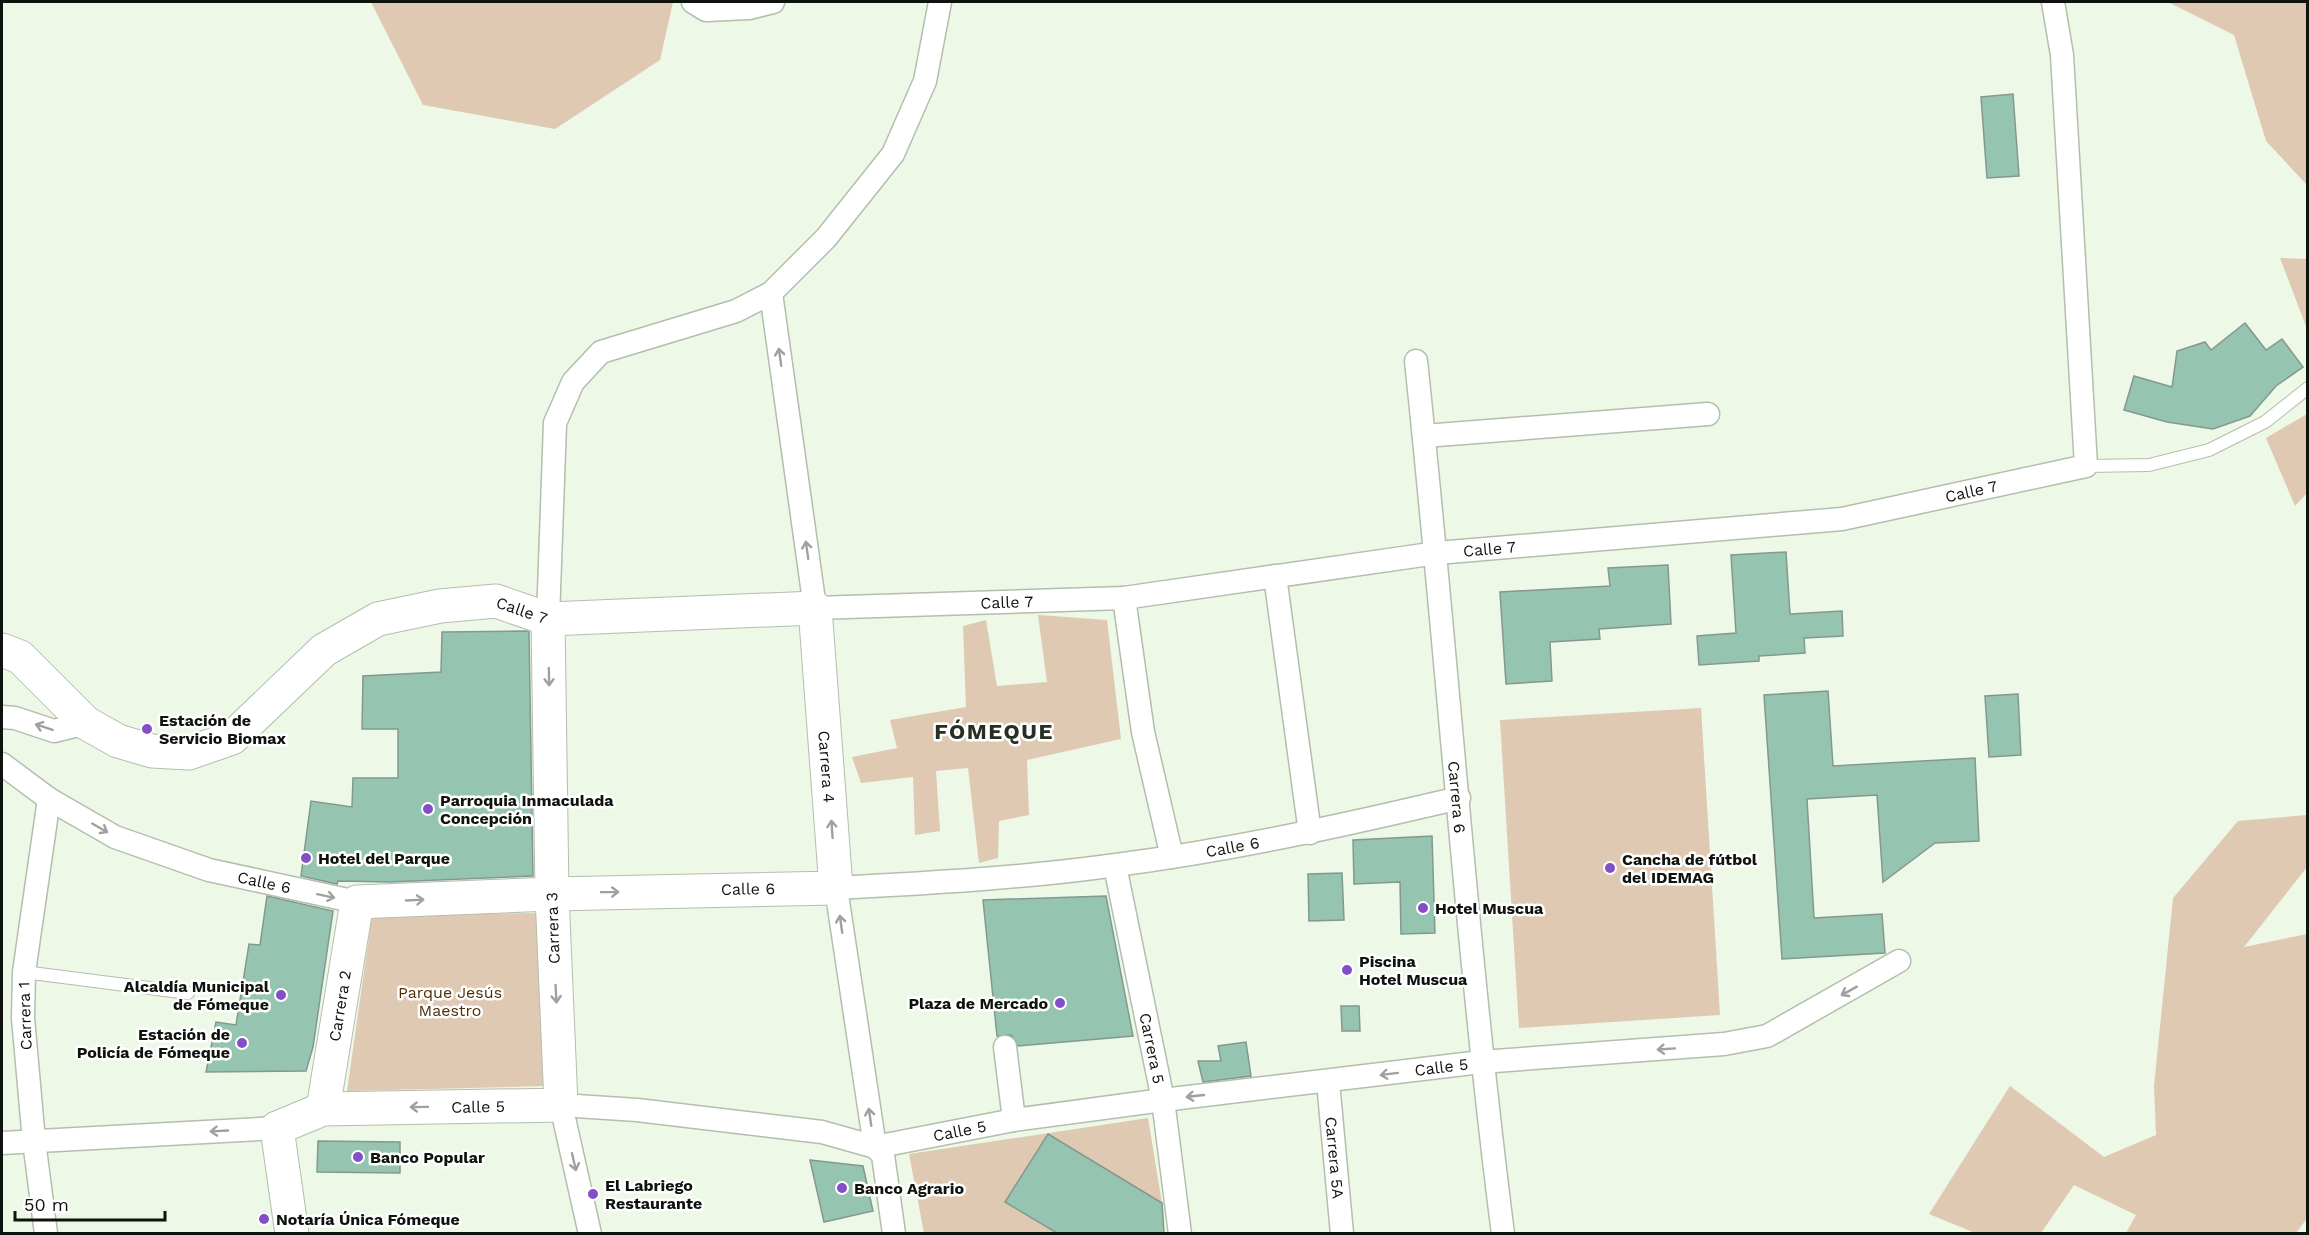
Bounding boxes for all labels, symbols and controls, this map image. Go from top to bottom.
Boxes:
one-way arrow [775,347,786,367]
street label: Calle 7 [1943,476,1999,506]
street label: Calle 7 [1462,537,1517,560]
one-way arrow [802,541,813,560]
street label: Calle 7 [980,591,1034,612]
street label: Calle 7 [494,592,550,628]
one-way arrow [543,667,555,687]
place label: Estación de Servicio Biomax [159,711,286,748]
district label: FÓMEQUE [934,719,1054,744]
one-way arrow [35,721,54,732]
marker: Estación de Servicio Biomax [140,722,154,736]
street label: Carrera 4 [815,730,839,804]
street label: Carrera 6 [1444,760,1470,834]
place label: Parroquia Inmaculada Concepción [440,791,614,828]
marker: Parroquia Inmaculada Concepción [421,802,435,816]
one-way arrow [826,820,837,840]
one-way arrow [91,823,108,835]
street label: Calle 6 [1204,832,1261,861]
place label: Hotel del Parque [318,849,450,868]
place label: Cancha de fútbol del IDEMAG [1622,850,1758,887]
marker: Hotel del Parque [299,851,313,865]
marker: Cancha de fútbol del IDEMAG [1603,861,1617,875]
street label: Calle 6 [236,867,293,897]
street label: Calle 6 [721,879,775,899]
one-way arrow [600,887,620,898]
one-way arrow [317,890,336,902]
street label: Carrera 3 [542,892,564,964]
one-way arrow [405,894,425,905]
place label: Hotel Muscua [1435,899,1544,918]
marker: Hotel Muscua [1416,901,1430,915]
one-way arrow [836,914,847,934]
place label: Piscina Hotel Muscua [1359,952,1468,989]
marker: Piscina Hotel Muscua [1340,963,1354,977]
street label: Carrera 2 [325,969,355,1043]
place label: Alcaldía Municipal de Fómeque [124,977,270,1014]
street label: Carrera 1 [14,981,36,1051]
park label: Parque Jesús Maestro [398,983,502,1020]
one-way arrow [551,983,562,1003]
one-way arrow [1841,985,1858,997]
marker: Alcaldía Municipal de Fómeque [274,988,288,1002]
place label: Plaza de Mercado [908,994,1048,1013]
marker: Plaza de Mercado [1053,996,1067,1010]
street label: Carrera 5 [1136,1011,1169,1085]
place label: Estación de Policía de Fómeque [77,1025,230,1062]
marker: Estación de Policía de Fómeque [235,1036,249,1050]
one-way arrow [1657,1044,1677,1055]
street label: Calle 5 [1413,1054,1469,1079]
one-way arrow [1379,1069,1399,1080]
one-way arrow [1185,1091,1205,1102]
street label: Calle 5 [451,1096,505,1116]
one-way arrow [409,1101,429,1113]
one-way arrow [865,1107,876,1127]
street label: Calle 5 [931,1116,988,1145]
street label: Carrera 5A [1322,1116,1348,1200]
one-way arrow [209,1126,229,1137]
place label: Banco Popular [370,1148,485,1167]
marker: Banco Popular [351,1150,365,1164]
one-way arrow [569,1152,580,1171]
place label: El Labriego Restaurante [605,1176,702,1213]
place label: Banco Agrario [854,1179,964,1198]
marker: Banco Agrario [835,1181,849,1195]
scale bar [15,1184,165,1222]
marker: El Labriego Restaurante [586,1187,600,1201]
text: 50 m [24,1194,69,1215]
place label: Notaría Única Fómeque [276,1210,460,1229]
marker: Notaría Única Fómeque [257,1212,271,1226]

